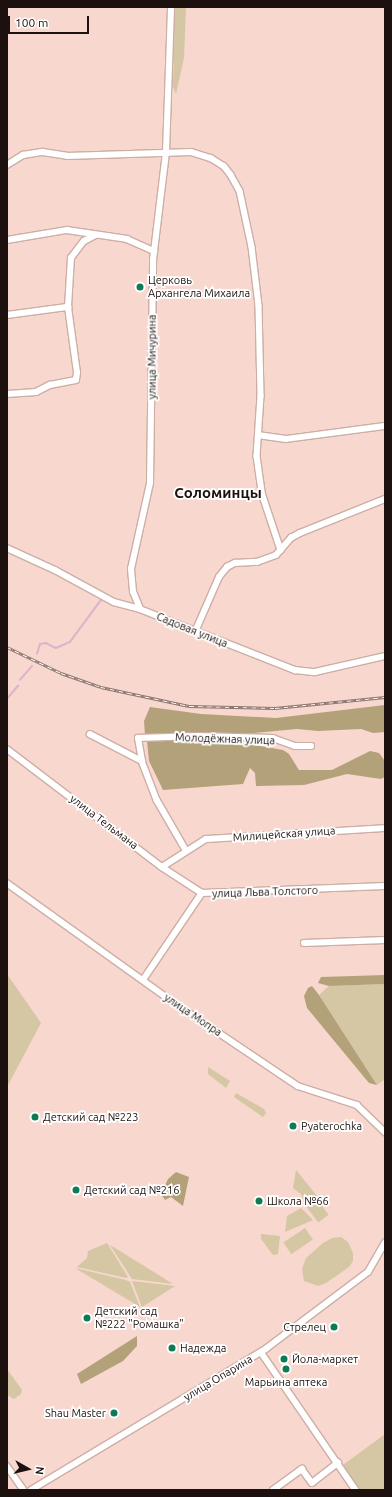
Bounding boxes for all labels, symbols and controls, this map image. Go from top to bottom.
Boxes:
scale bar [10,8,91,34]
text: 100 m [15,16,48,29]
place label: Церковь Архангела Михаила [148,274,250,300]
marker: Церковь Архангела Михаила [135,282,145,292]
street label: улица Мичурина [145,315,159,399]
district label: Соломинцы [174,484,262,502]
street label: Садовая улица [154,610,230,650]
street label: Молодёжная улица [175,731,275,747]
street label: улица Тельмана [67,792,141,852]
street label: Милицейская улица [232,824,336,844]
street label: улица Льва Толстого [212,884,318,900]
street label: улица Мопра [162,991,224,1039]
place label: Детский сад №223 [43,1110,138,1124]
marker: Детский сад №223 [30,1112,40,1122]
place label: Pyaterochka [301,1119,362,1133]
marker: Pyaterochka [288,1121,298,1131]
place label: Детский сад №216 [84,1183,179,1197]
marker: Детский сад №216 [71,1185,81,1195]
place label: Школа №66 [267,1194,329,1208]
marker: Школа №66 [254,1196,264,1206]
place label: Детский сад №222 "Ромашка" [95,1305,184,1331]
marker: Детский сад №222 "Ромашка" [82,1313,92,1323]
place label: Стрелец [283,1320,326,1334]
marker: Стрелец [329,1322,339,1332]
place label: Надежда [180,1341,226,1355]
marker: Надежда [167,1343,177,1353]
street label: улица Опарина [181,1352,255,1404]
place label: Йола-маркет [292,1352,358,1366]
marker: Йола-маркет [279,1354,289,1364]
marker: Марьина аптека [281,1364,291,1374]
place label: Марьина аптека [245,1375,327,1389]
place label: Shau Master [45,1406,106,1420]
marker: Shau Master [109,1408,119,1418]
north arrow [8,1449,48,1489]
text: N [33,1466,46,1476]

